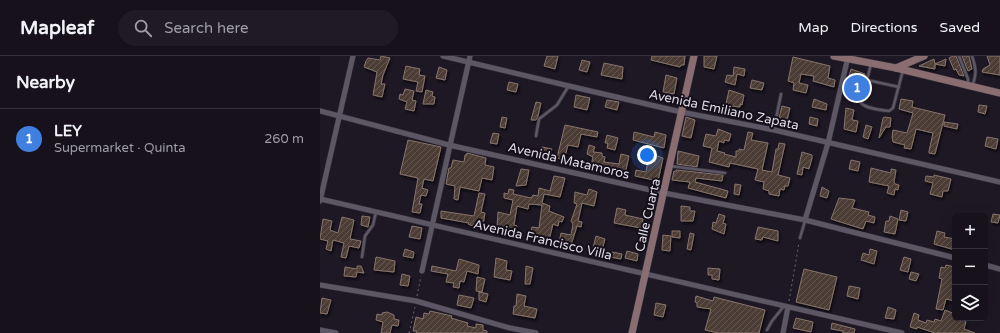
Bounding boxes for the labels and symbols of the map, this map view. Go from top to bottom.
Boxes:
pin: 1 [844,73,870,103]
street label: Avenida Emiliano Zapata [647,86,800,134]
street label: Avenida Matamoros [506,139,631,183]
your location [637,145,657,165]
street label: Calle Cuarta [632,177,664,254]
street label: Avenida Francisco Villa [472,216,614,264]

